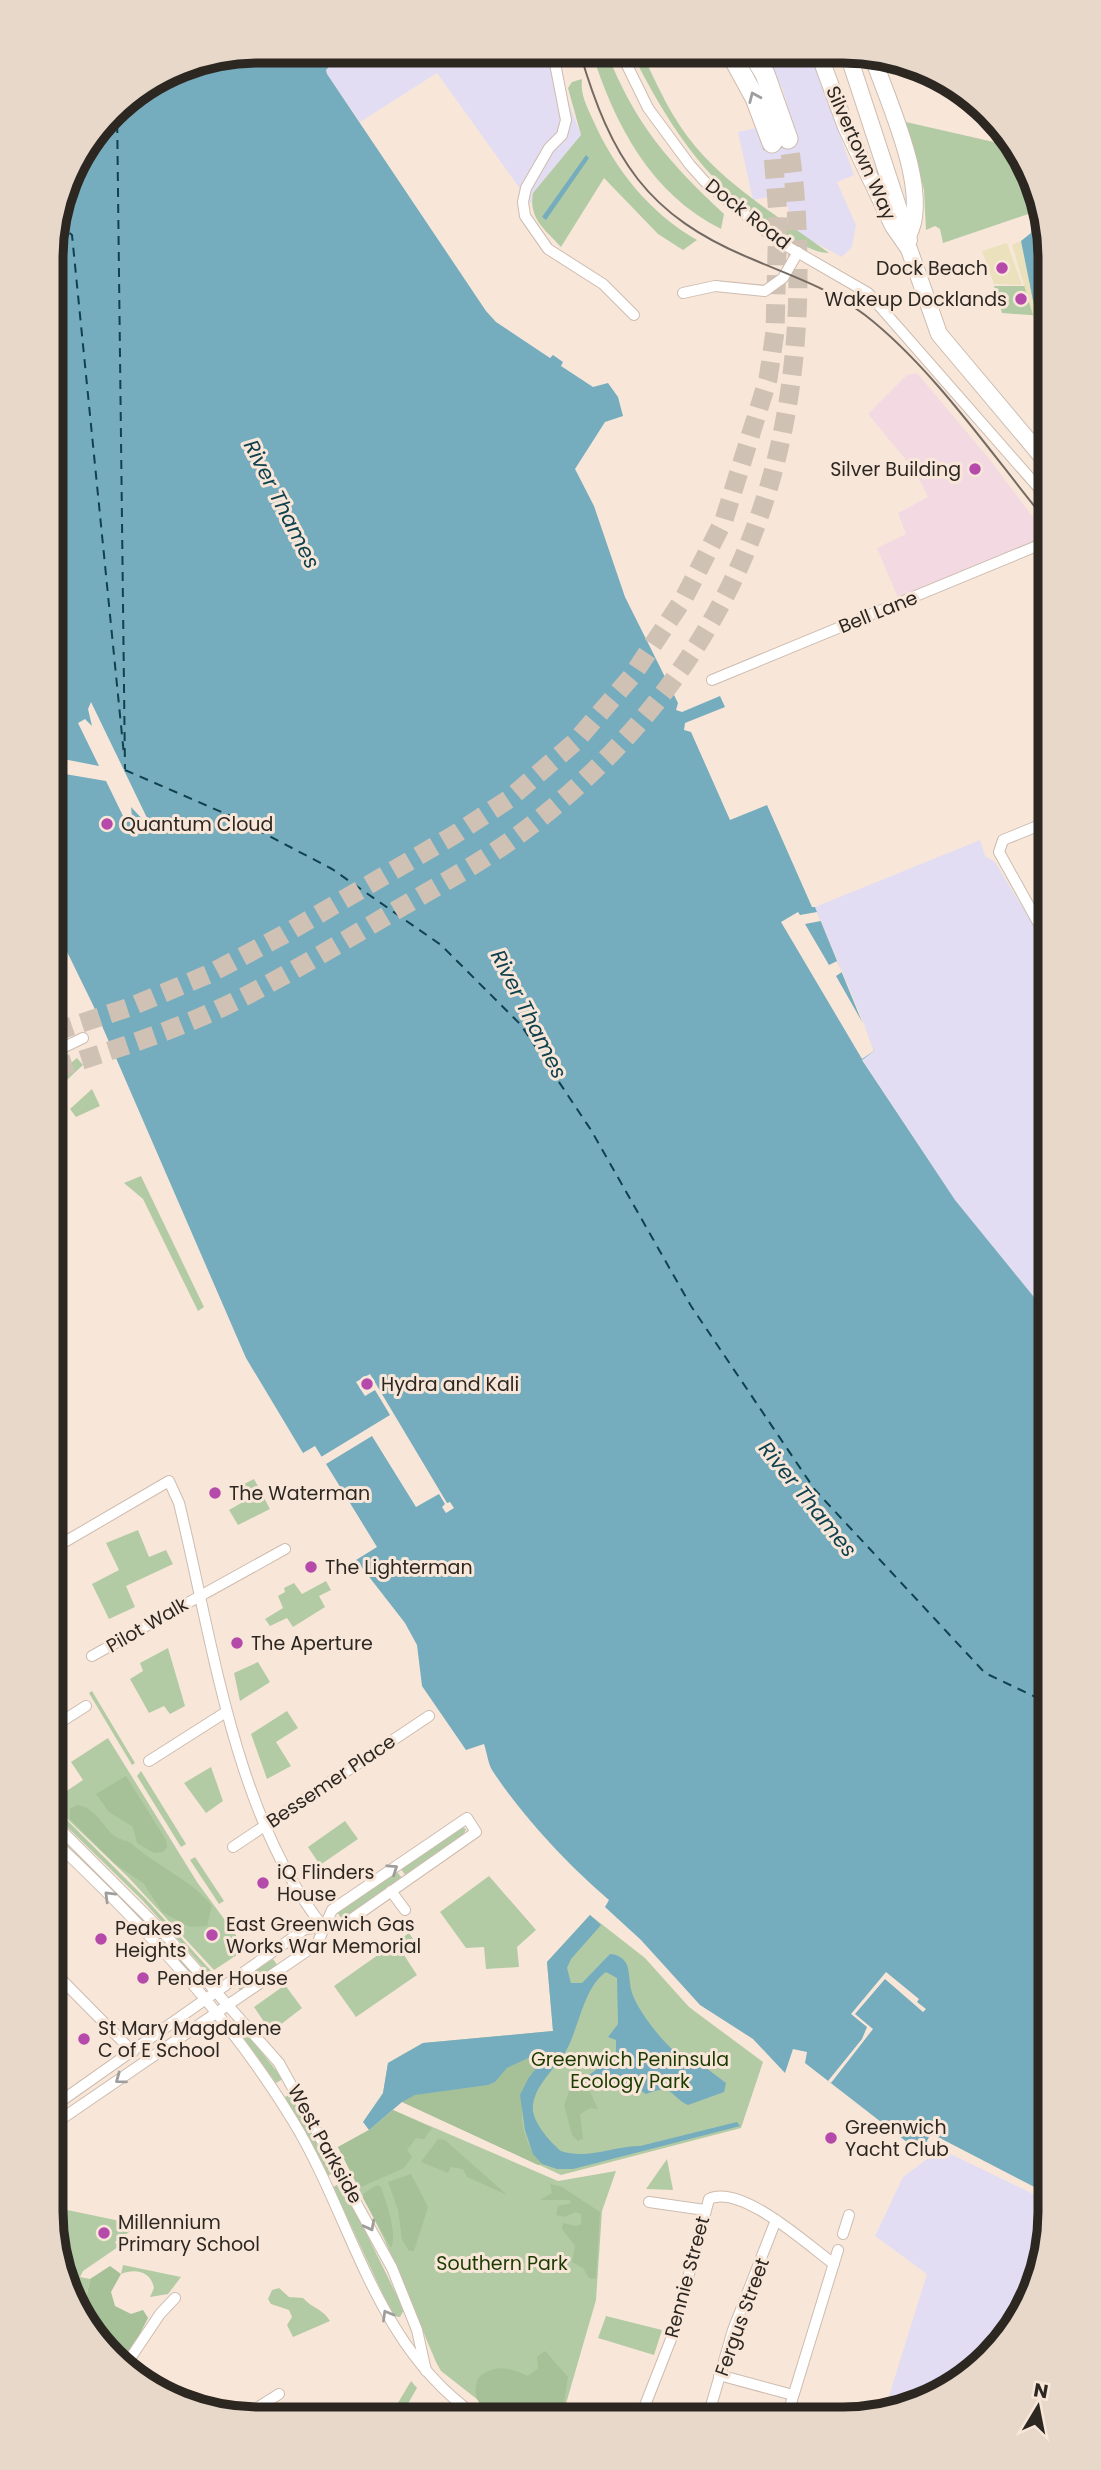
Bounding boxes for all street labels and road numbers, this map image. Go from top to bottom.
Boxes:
street label: Silvertown Way [819,82,903,225]
street label: Dock Road [700,172,796,256]
street label: Bell Lane [835,584,921,640]
street label: Pilot Walk [101,1591,193,1659]
street label: Bessemer Place [261,1728,401,1834]
street label: West Parkside [281,2080,369,2208]
street label: Rennie Street [658,2213,716,2341]
street label: Fergus Street [708,2254,776,2380]

